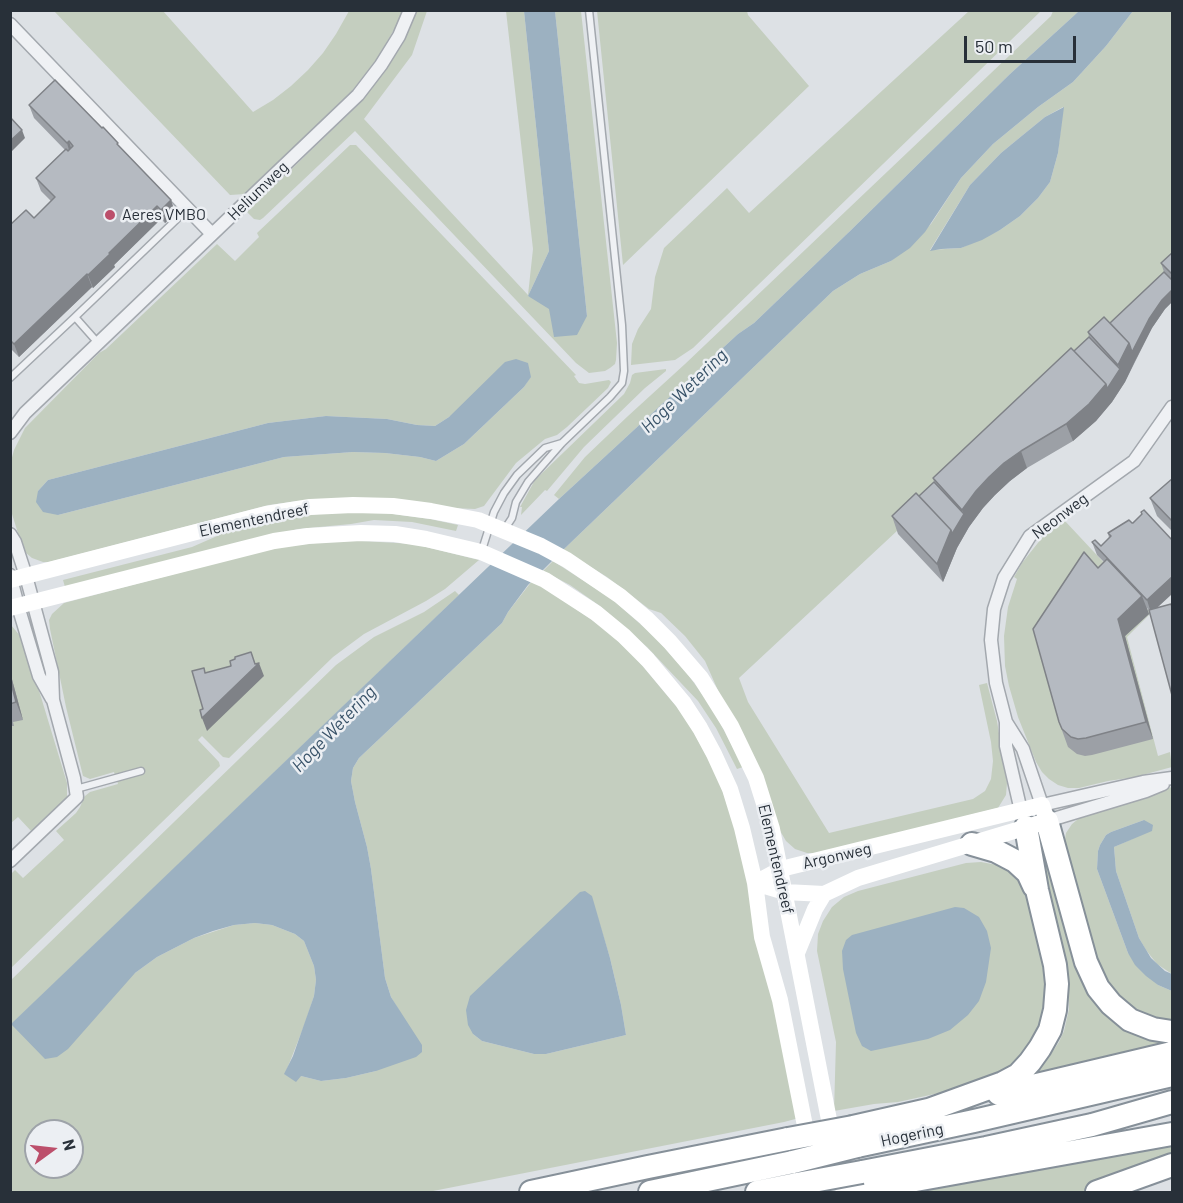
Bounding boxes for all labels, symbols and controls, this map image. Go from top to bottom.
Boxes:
scale bar [967,24,1080,62]
text: 50 m [975,35,1013,57]
street label: Heliumweg [224,157,292,225]
place label: Aeres VMBO [122,205,206,225]
marker: Aeres VMBO [103,208,117,222]
water label: Hoge Wetering [636,344,732,438]
street label: Neonweg [1028,489,1092,543]
street label: Elementendreef [197,499,311,541]
water label: Hoge Wetering [287,681,381,777]
street label: Elementendreef [754,802,798,916]
street label: Argonweg [801,839,873,873]
north arrow [24,1119,84,1179]
street label: Hogering [879,1119,945,1151]
text: N [59,1137,80,1152]

